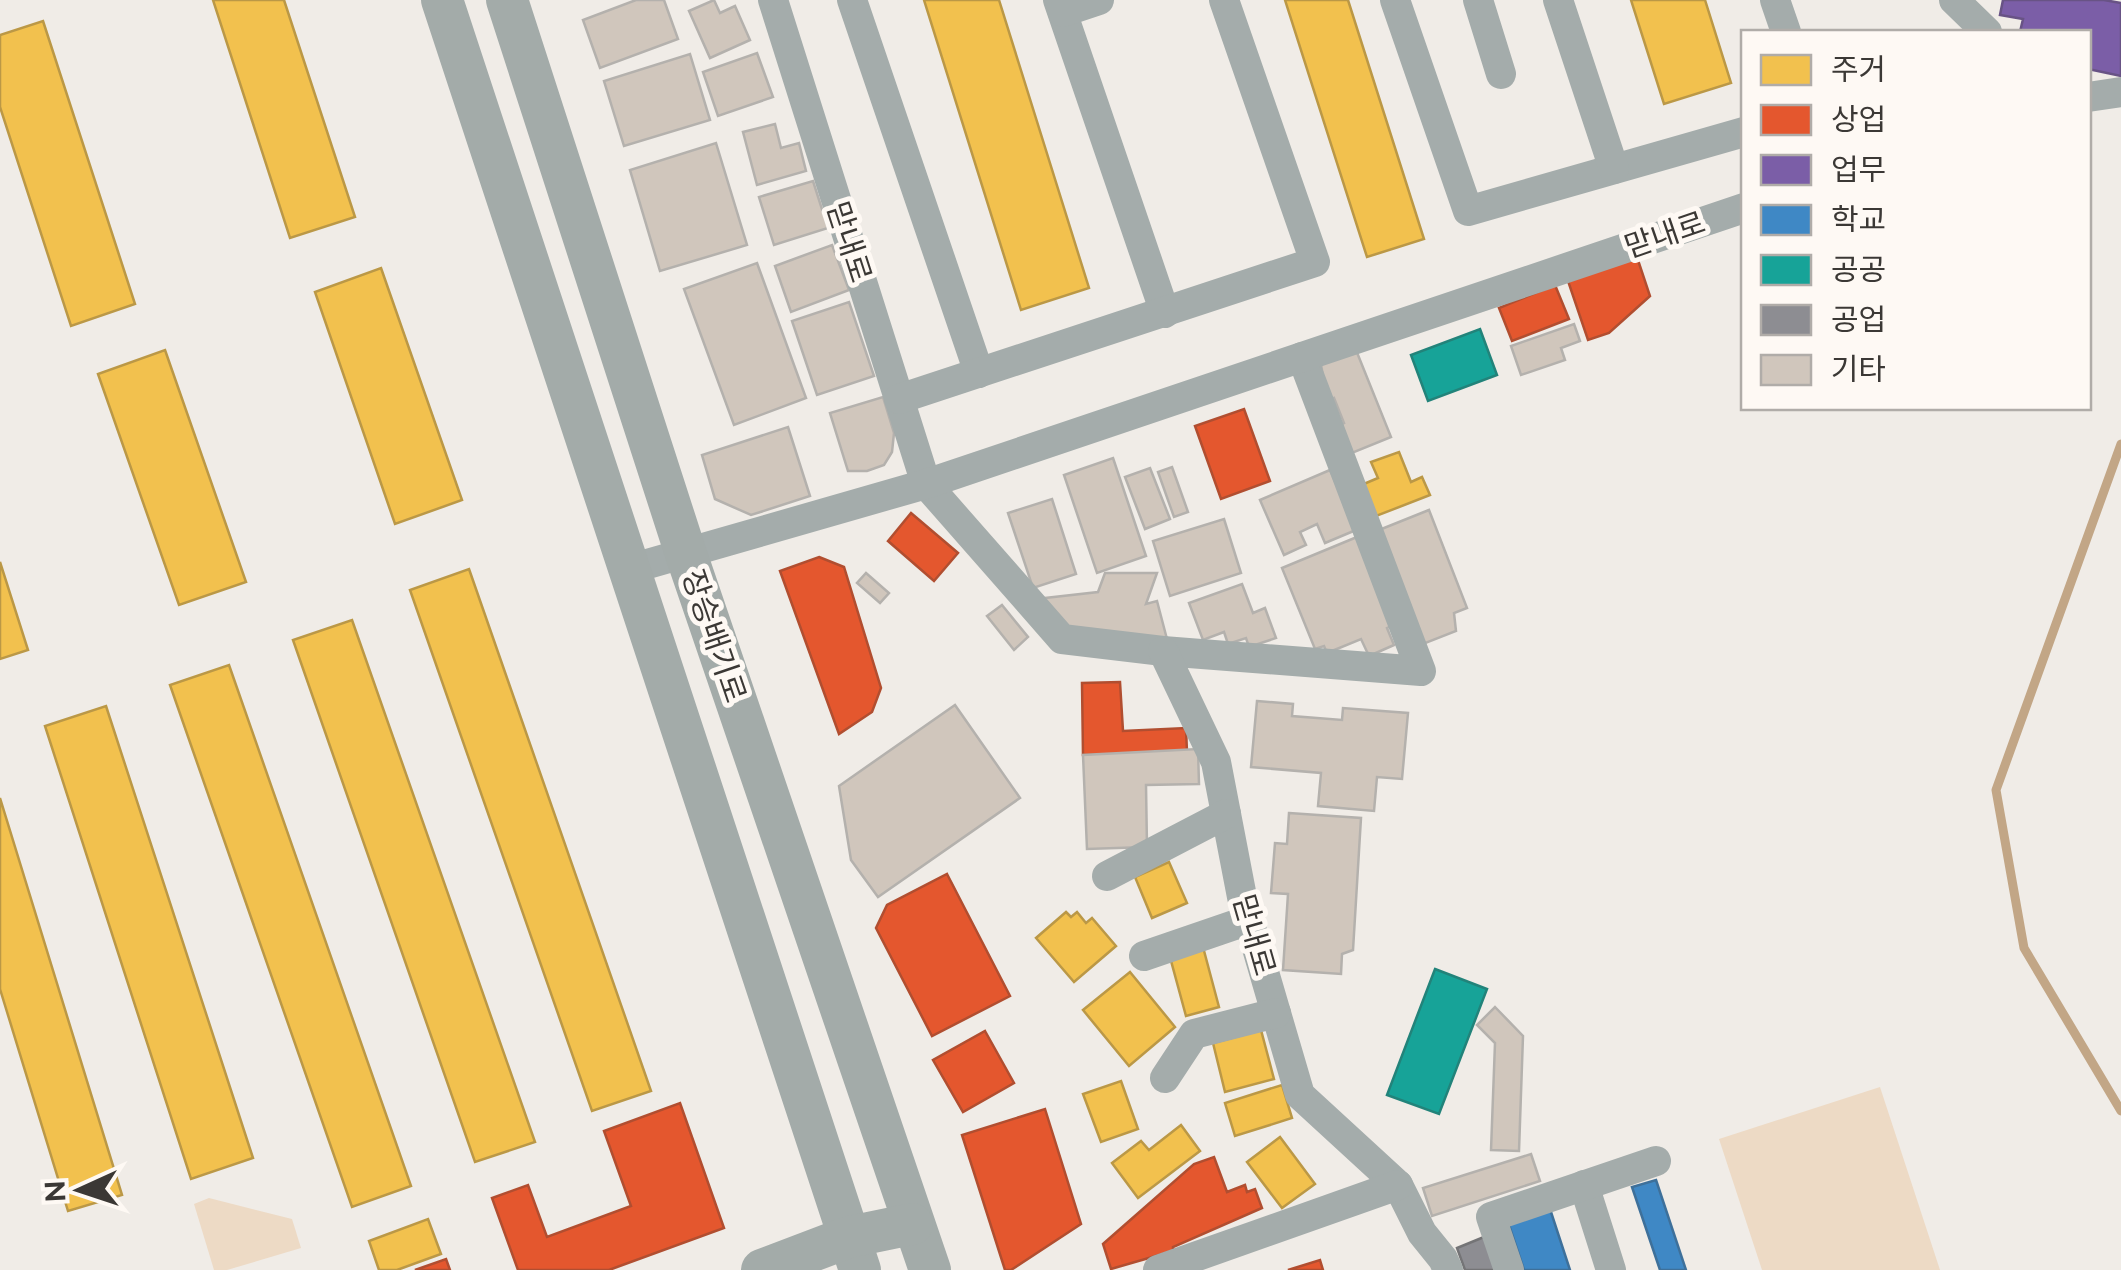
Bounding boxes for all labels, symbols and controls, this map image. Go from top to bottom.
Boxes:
legend [1741,30,2091,410]
text: 주거 [1831,52,1886,87]
text: 상업 [1831,102,1886,137]
text: 업무 [1831,152,1886,187]
street label: 맏내로 [820,197,879,287]
text: 학교 [1831,202,1886,237]
street label: 맏내로 [1620,205,1710,265]
text: 공공 [1831,252,1886,287]
text: 공업 [1831,302,1886,337]
text: 기타 [1831,352,1886,387]
street label: 장승배기로 [675,565,753,707]
street label: 맏내로 [1226,890,1283,979]
north arrow [30,1140,130,1240]
text: N [38,1180,73,1203]

